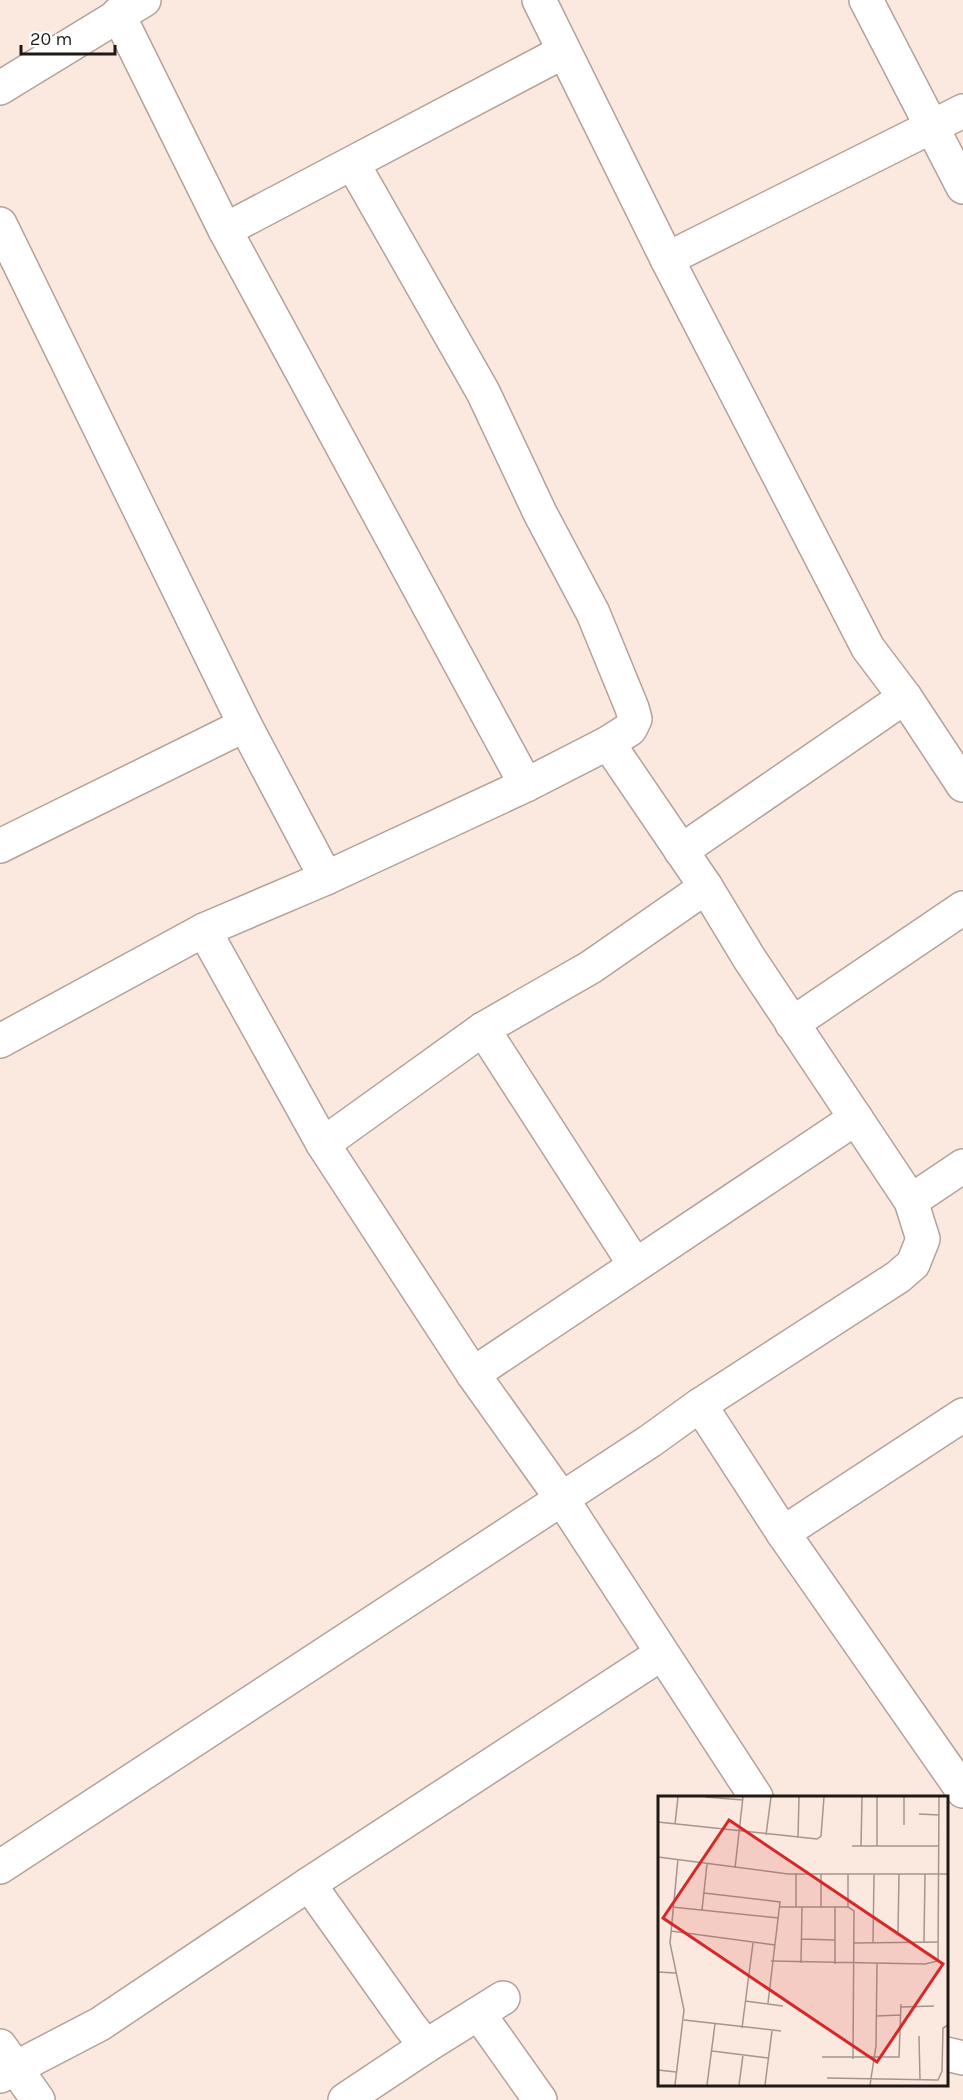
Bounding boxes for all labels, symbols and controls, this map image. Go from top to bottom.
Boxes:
scale bar [21,18,116,56]
text: 20 m [30,28,72,50]
inset map [658,1796,948,2085]

